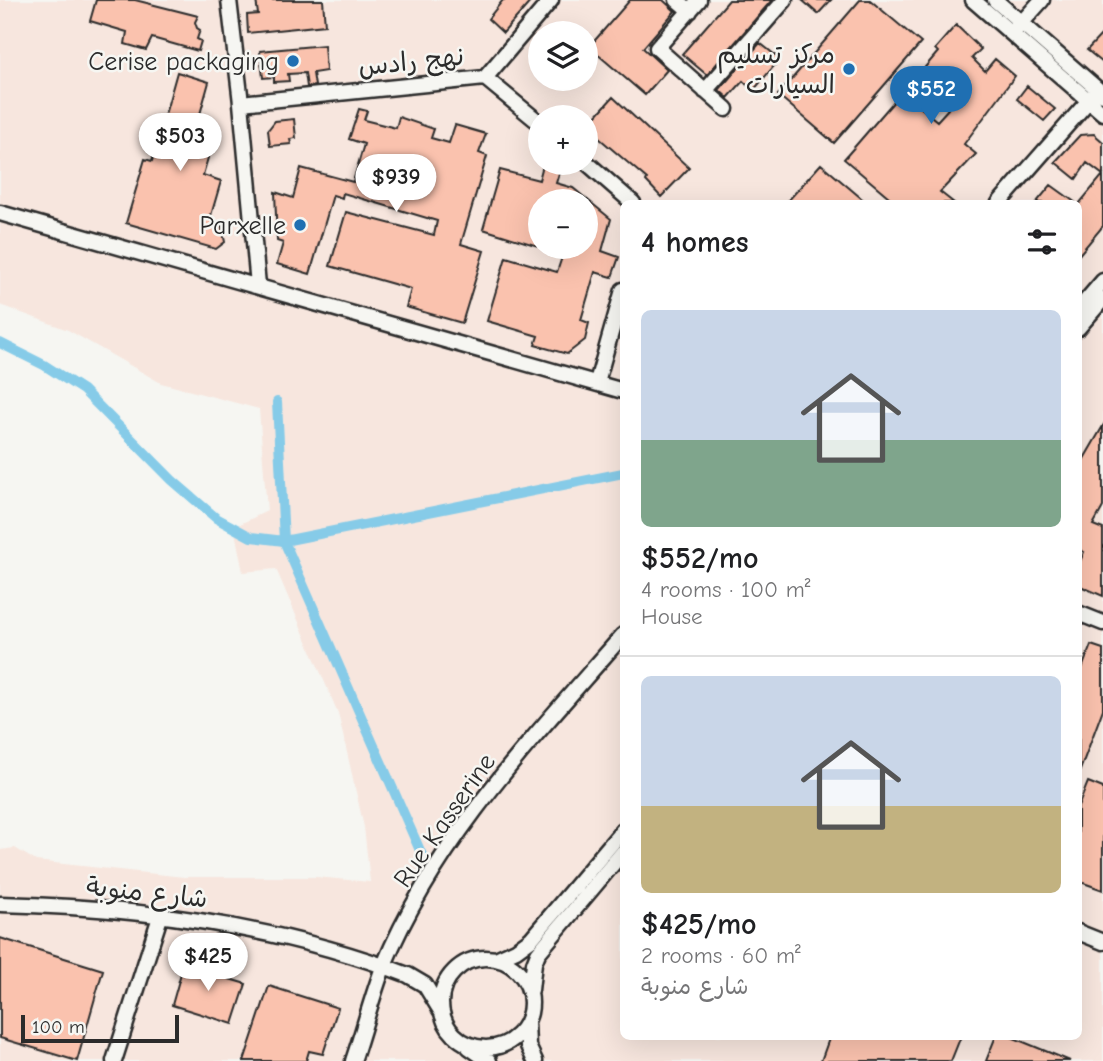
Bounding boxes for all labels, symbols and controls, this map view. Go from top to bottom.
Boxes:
map controls [528,21,598,259]
button: layers [528,21,598,91]
place label: مركز تسليم السيارات [717,40,835,100]
street label: نهج رادس [357,42,466,84]
place label: Cerise packaging [88,47,279,77]
marker: Cerise packaging [285,53,301,69]
marker: مركز تسليم السيارات [841,61,857,77]
pin: $552 [890,66,972,126]
text: $552 [906,75,956,102]
button: + [528,105,598,175]
pin: $503 [139,114,221,173]
text: $503 [155,122,205,149]
pin: $939 [355,154,437,214]
text: $939 [371,163,421,190]
button: − [528,189,598,259]
place label: Parxelle [200,211,286,241]
marker: Parxelle [292,217,308,233]
icon: filters [1023,223,1061,261]
text: 4 homes [641,225,748,260]
icon: home [788,355,914,481]
text: $552/mo [641,541,758,576]
text: 4 rooms · 100 m² [641,576,810,603]
text: House [641,603,703,630]
icon: home [788,722,914,848]
street label: Rue Kasserine [388,748,502,893]
street label: شارع منوبة [85,872,209,916]
text: $425/mo [641,907,757,942]
pin: $425 [167,934,249,993]
text: $425 [184,942,232,969]
text: 2 rooms · 60 m² [641,942,801,969]
text: شارع منوبة [641,973,749,1000]
scale bar [21,1012,178,1044]
text: 100 m [32,1016,85,1038]

